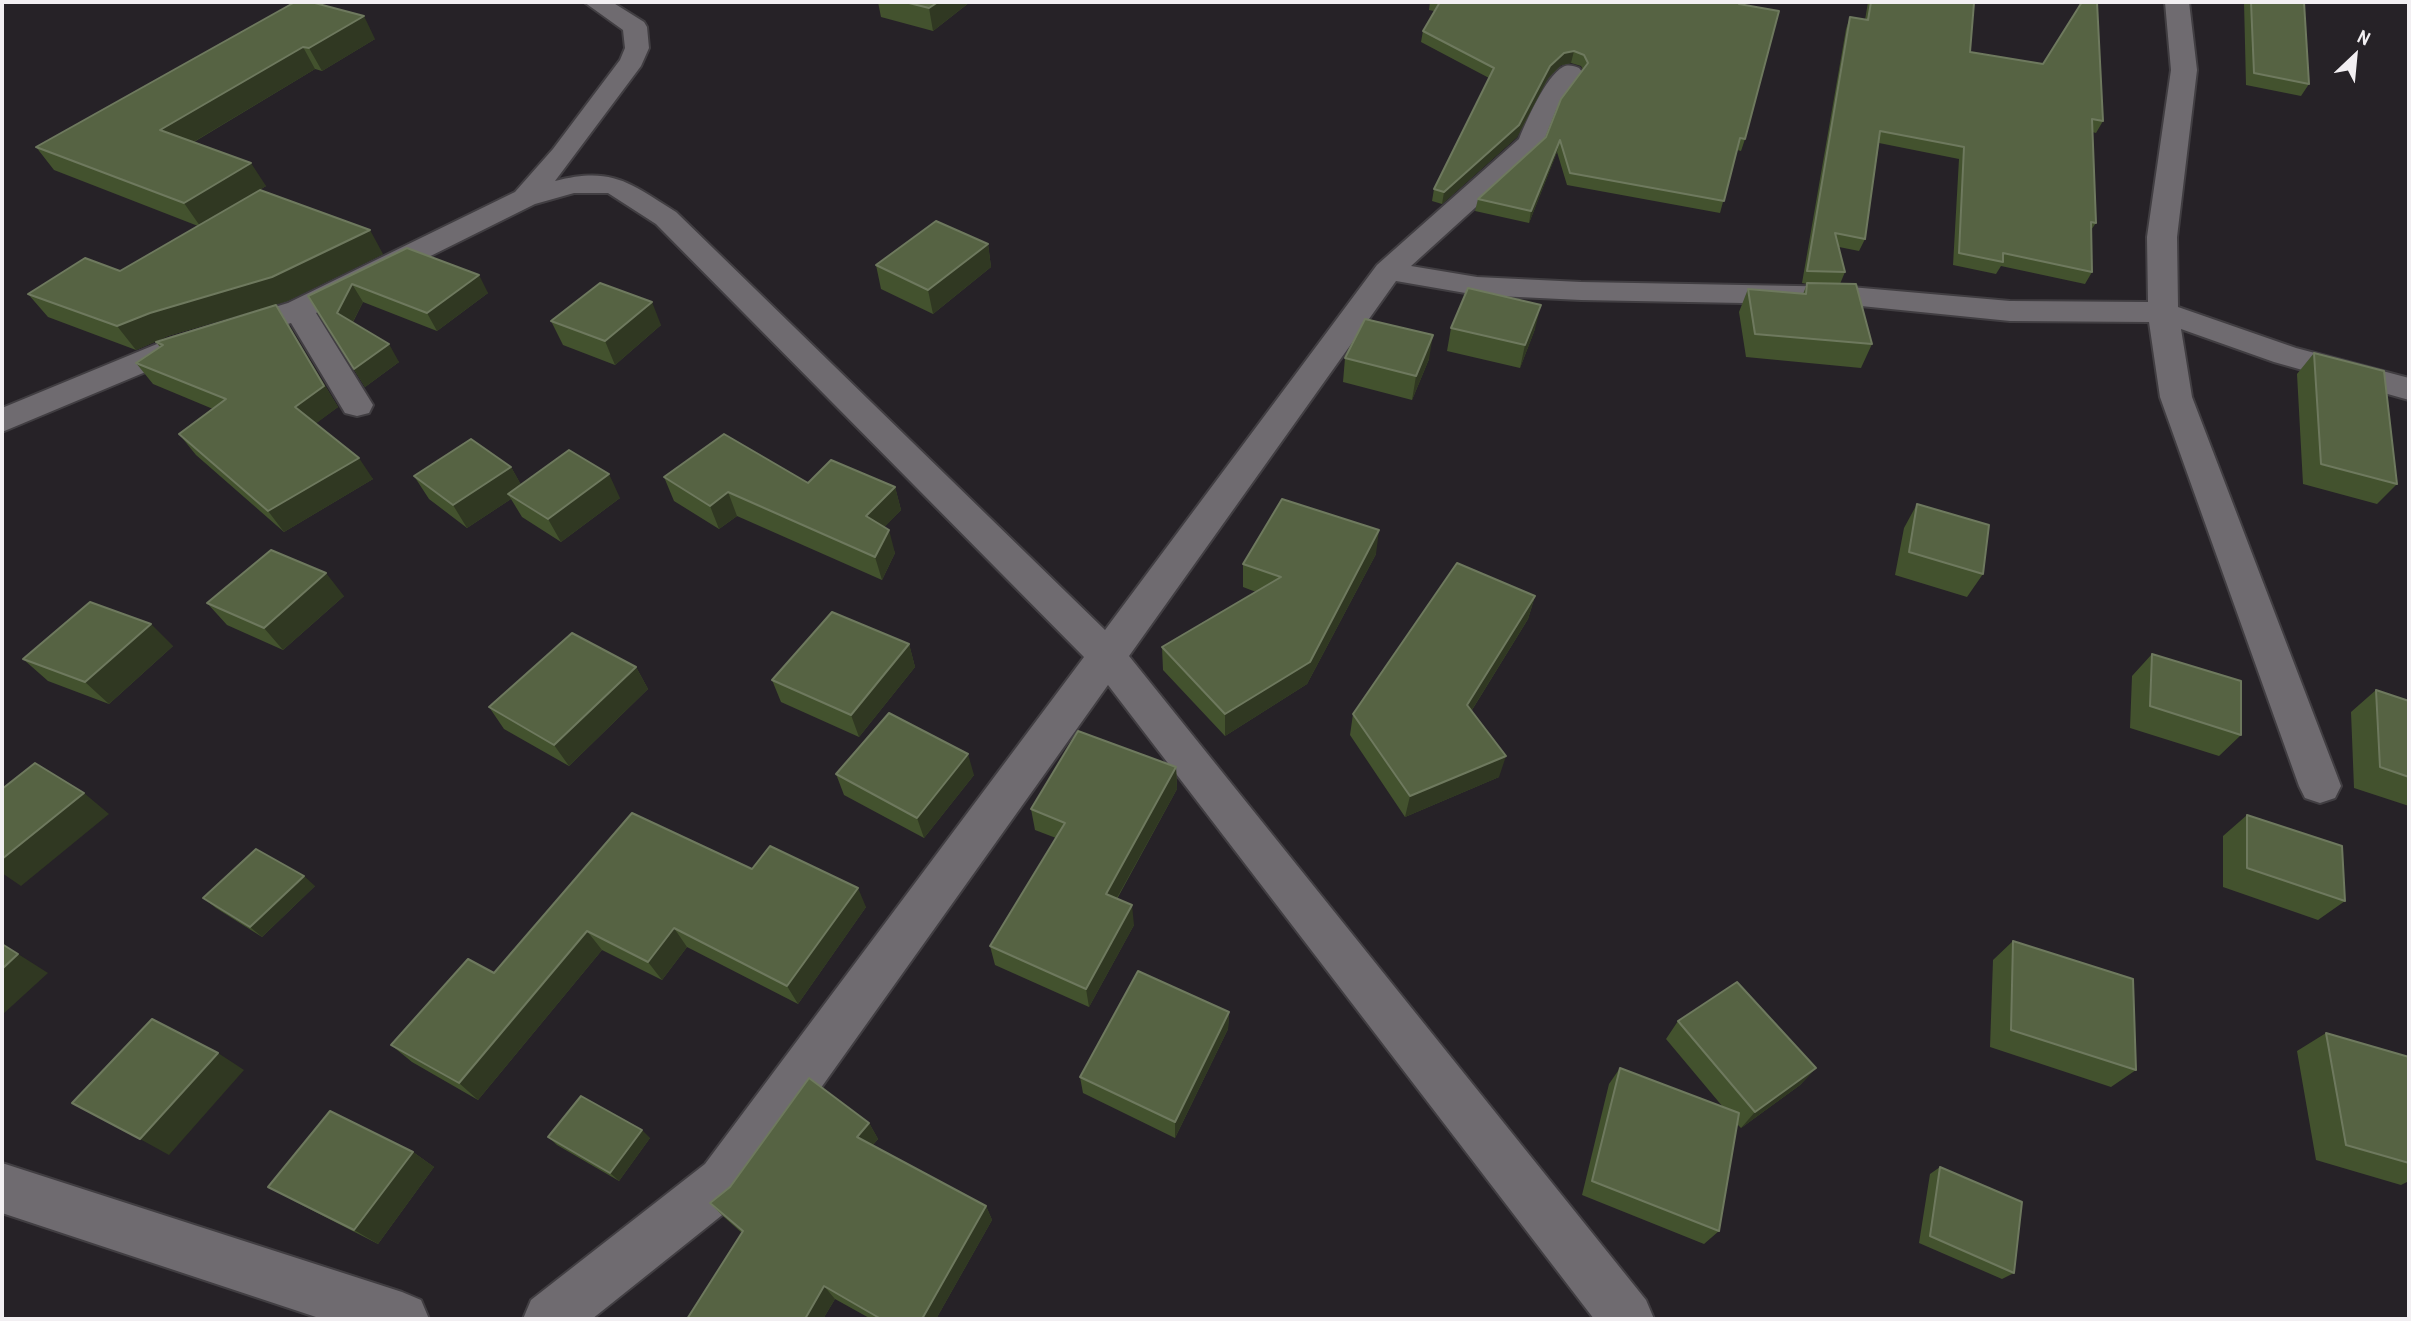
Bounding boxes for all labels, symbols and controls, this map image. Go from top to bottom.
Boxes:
north arrow [2320,21,2390,91]
text: N [2353,23,2375,51]

